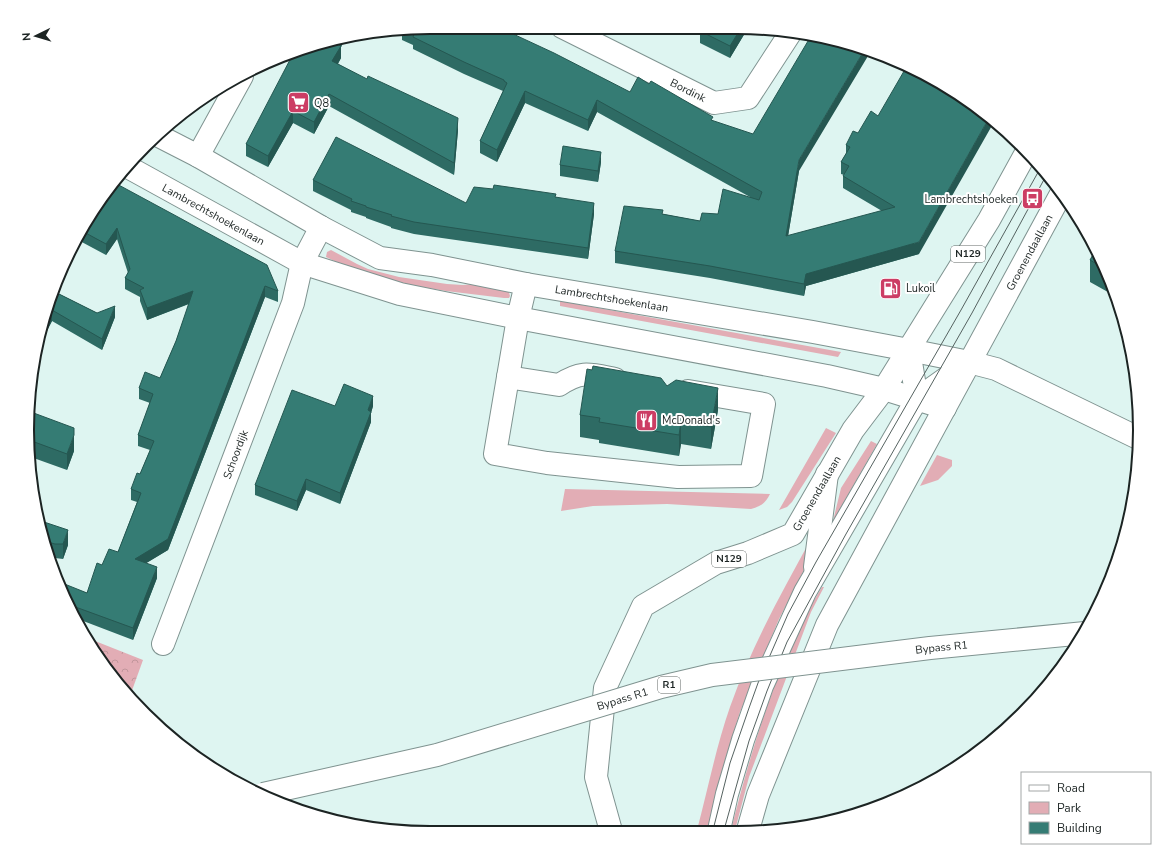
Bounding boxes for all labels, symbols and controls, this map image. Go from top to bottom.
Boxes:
north arrow [16,16,56,56]
text: N [19,32,34,42]
street label: Bordink [668,75,709,106]
supermarket icon: Q8 [286,90,312,116]
place label: Q8 [314,96,329,111]
street label: Lambrechtshoekenlaan [160,180,267,249]
bus stop icon: Lambrechtshoeken [1020,186,1046,212]
place label: Lambrechtshoeken [924,192,1018,207]
street label: Groenendaallaan [1002,211,1056,293]
road number: N129 [951,246,985,262]
fuel station icon: Lukoil [878,275,904,301]
street label: Lambrechtshoekenlaan [554,281,670,315]
place label: Lukoil [906,281,936,296]
restaurant icon: McDonald's [634,407,660,433]
place label: McDonald's [662,413,720,428]
street label: Schoordijk [219,427,252,481]
street label: Groenendaallaan [789,453,844,534]
road number: N129 [712,551,746,567]
street label: Bypass R1 [914,637,968,657]
road number: R1 [658,677,680,693]
street label: Bypass R1 [595,684,650,714]
legend [1021,772,1151,844]
text: Road [1057,780,1085,796]
text: Park [1057,800,1082,816]
text: Building [1057,820,1102,836]

